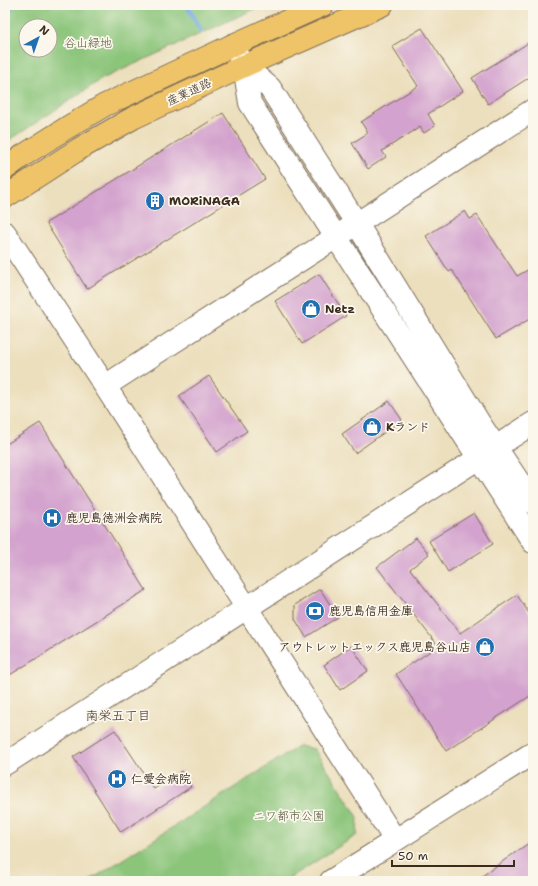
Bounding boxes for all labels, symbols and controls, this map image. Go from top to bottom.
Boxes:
north arrow [18,18,58,58]
text: N [36,22,52,39]
park label: 谷山緑地 [64,35,112,51]
street label: 産業道路 [164,75,214,109]
building icon: MORiNAGA [144,190,166,212]
place label: MORiNAGA [169,193,240,209]
shop icon: Netz [300,298,322,320]
place label: Netz [325,301,355,317]
shop icon: Kランド [361,416,383,438]
place label: Kランド [386,419,430,435]
hospital icon: 鹿児島徳洲会病院 [41,507,63,529]
place label: 鹿児島徳洲会病院 [66,510,162,526]
bank icon: 鹿児島信用金庫 [304,600,326,622]
place label: 鹿児島信用金庫 [329,603,413,619]
shop icon: アウトレットエックス鹿児島谷山店 [474,636,496,658]
place label: アウトレットエックス鹿児島谷山店 [279,639,471,655]
district label: 南栄五丁目 [85,707,151,724]
hospital icon: 仁愛会病院 [106,768,128,790]
place label: 仁愛会病院 [131,771,191,787]
park label: ニワ都市公園 [253,808,325,824]
scale bar [392,842,514,868]
text: 50 m [398,848,428,864]

